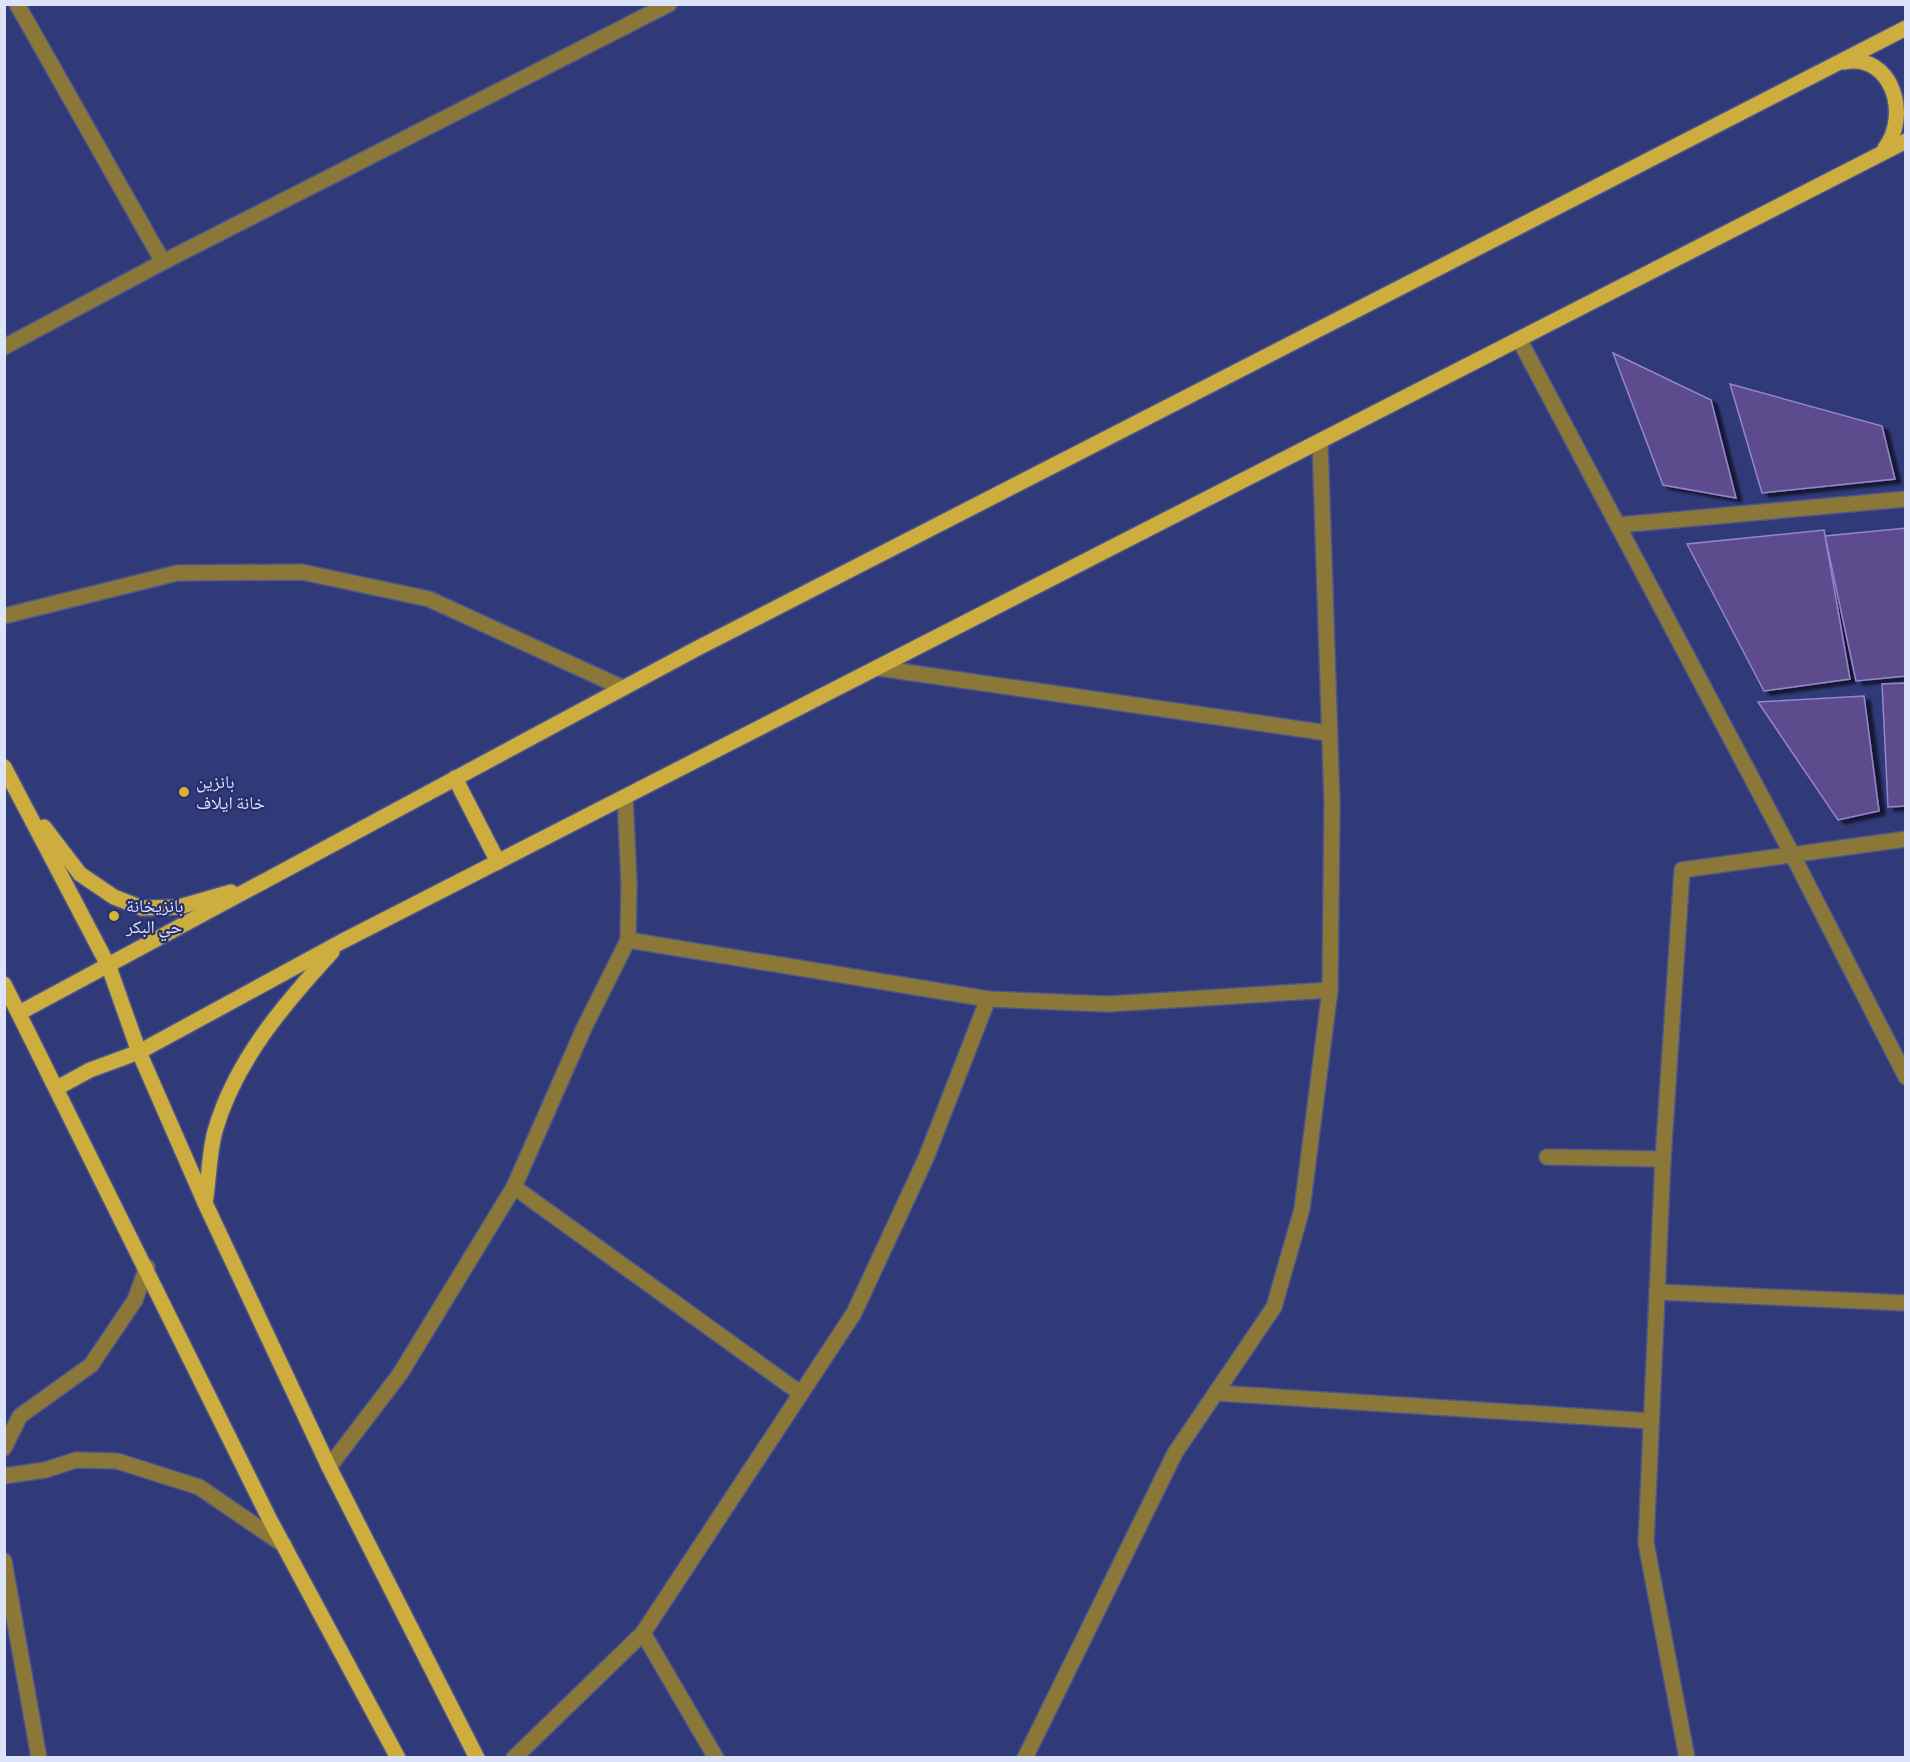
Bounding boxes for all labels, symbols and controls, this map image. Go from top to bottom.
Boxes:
place label: بانزين خانة ايلاف [196,770,265,813]
marker: بانزين خانة ايلاف [177,785,191,799]
place label: بانزيخانة حي البكر [125,894,184,942]
marker: بانزيخانة حي البكر [107,909,121,923]

